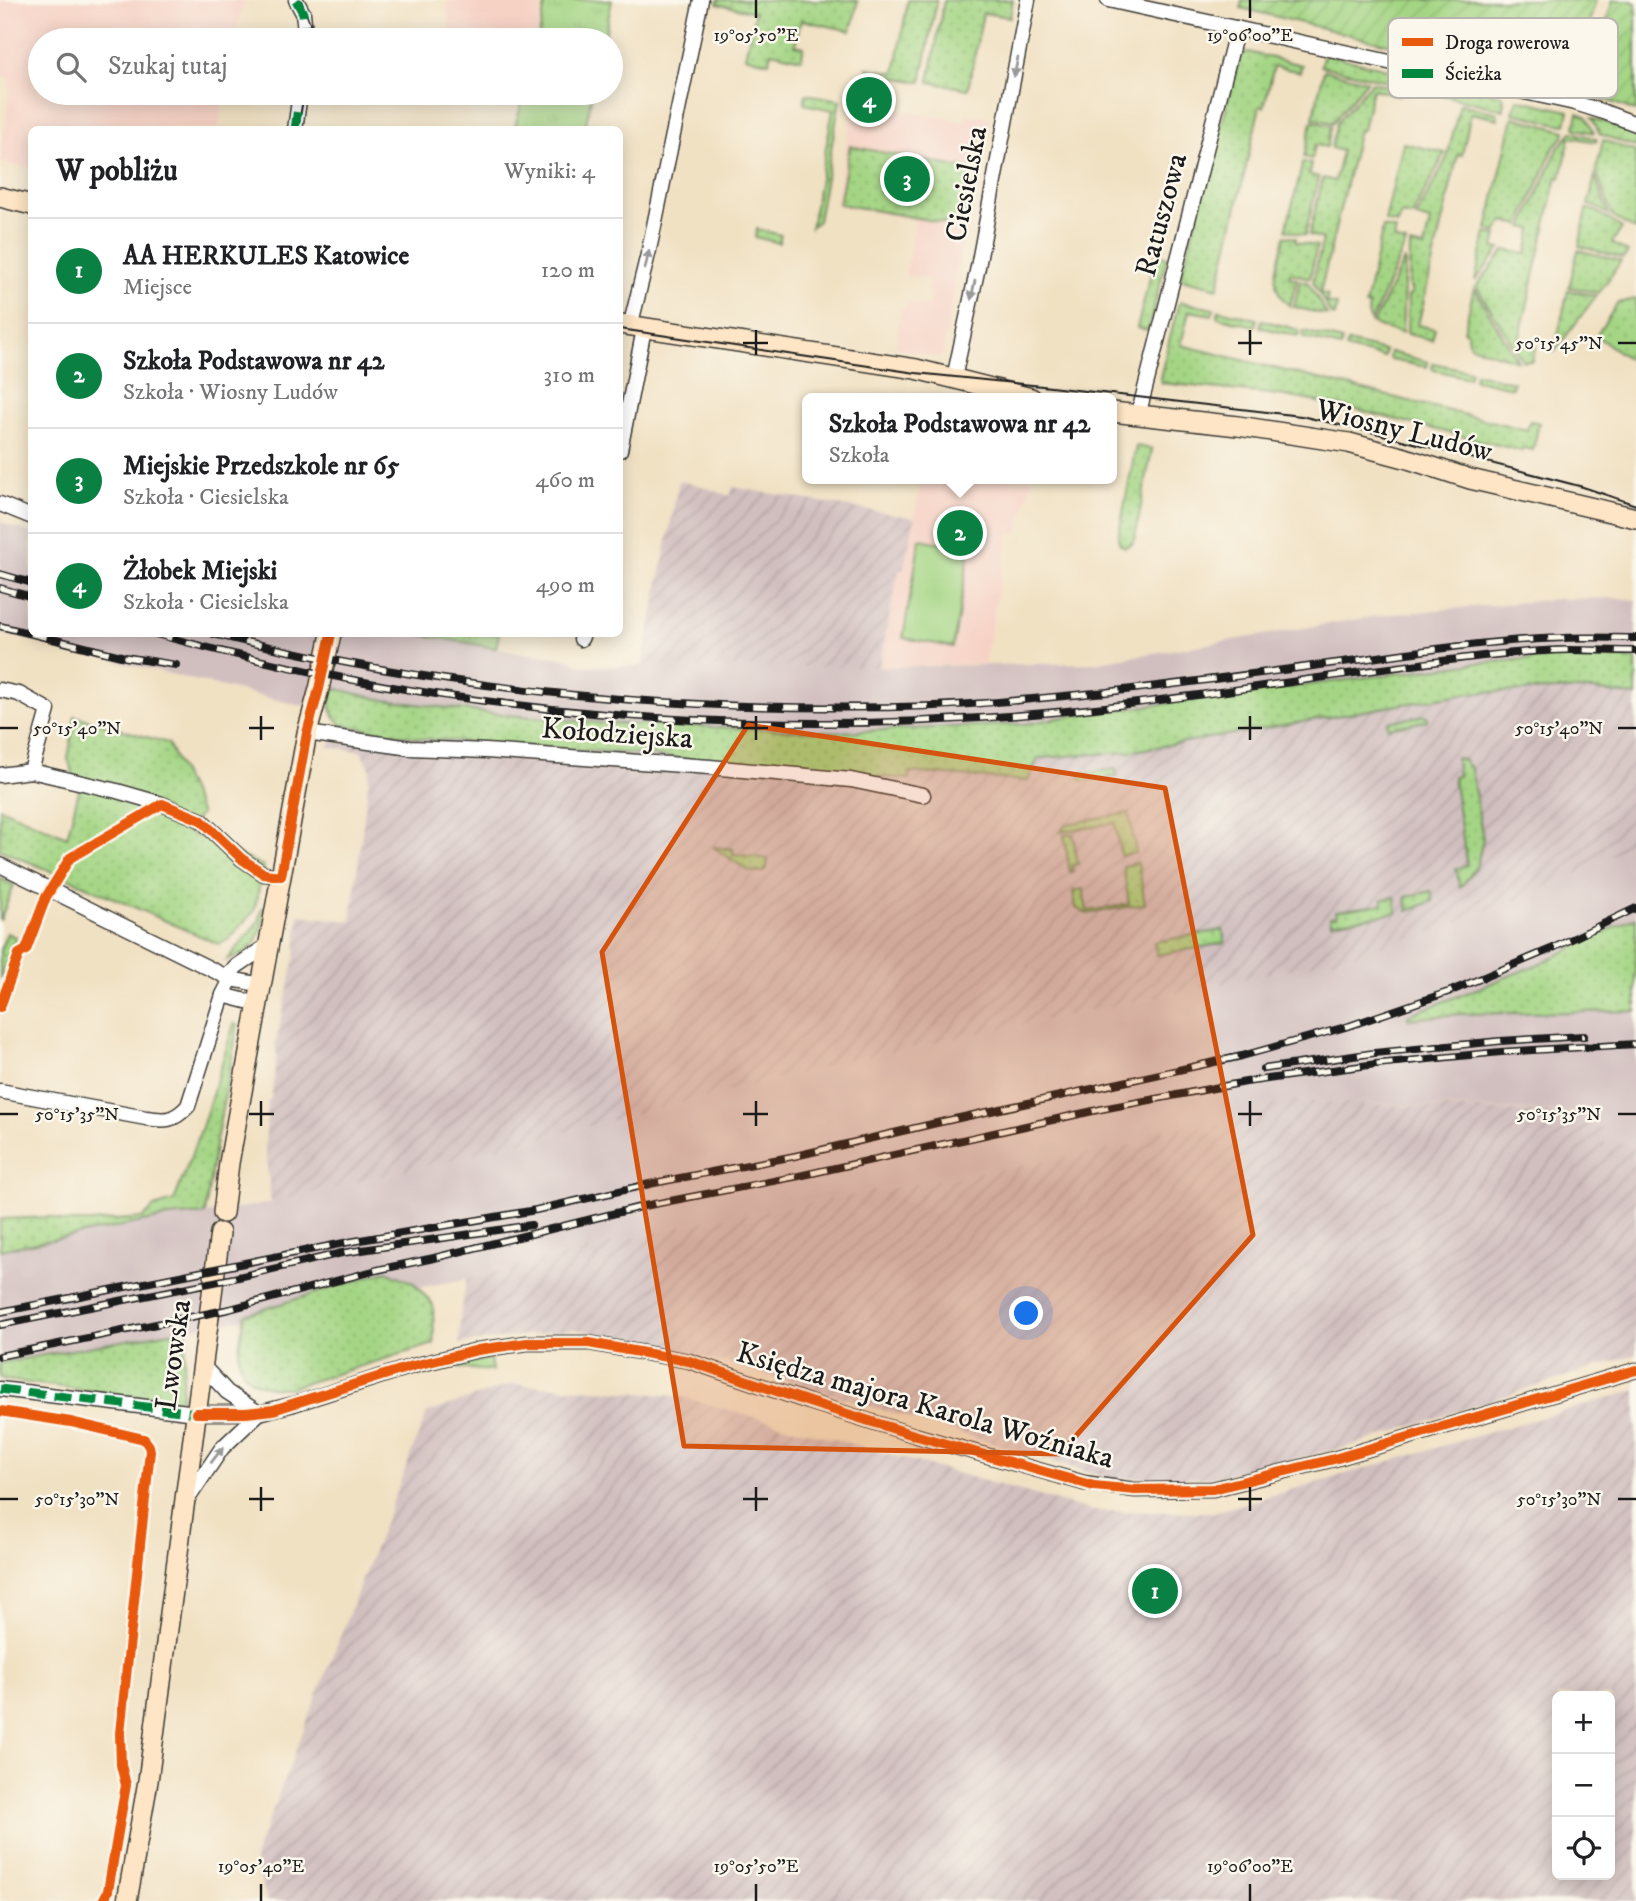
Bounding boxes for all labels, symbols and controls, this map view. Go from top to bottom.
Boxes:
legend [1388,18,1618,98]
text: 19°05'50"E [714,25,799,47]
text: 19°06'00"E [1207,25,1293,47]
search box [28,28,623,105]
text: Droga rowerowa [1445,32,1570,55]
icon: search [52,48,90,86]
text: Szukaj tutaj [108,50,228,83]
one-way arrow [1010,56,1021,78]
text: Ścieżka [1445,61,1502,86]
pin: 4 [846,74,892,126]
street label: Ciesielska [938,123,996,245]
street label: Ratuszowa [1128,149,1196,281]
text: W pobliżu [56,153,178,190]
pin: 3 [884,153,930,205]
text: Wyniki: 4 [504,157,595,186]
text: AA HERKULES Katowice [123,240,409,273]
one-way arrow [642,249,653,271]
text: 1 [75,256,83,285]
text: 120 m [541,256,595,285]
text: Miejsce [123,273,192,302]
one-way arrow [967,279,978,301]
text: 50°15'45"N [1515,333,1603,355]
text: Szkoła Podstawowa nr 42 [123,345,385,378]
text: 2 [73,361,85,390]
text: 310 m [543,361,595,390]
text: Szkoła · Wiosny Ludów [123,378,338,407]
street label: Wiosny Ludów [1311,391,1496,471]
popup [802,393,1117,484]
text: Szkoła Podstawowa nr 42 [829,408,1090,441]
text: Szkoła [829,441,890,470]
text: Miejskie Przedszkole nr 65 [123,450,399,483]
text: 3 [75,466,83,495]
text: 460 m [535,466,595,495]
text: Szkoła · Ciesielska [123,483,289,512]
pin: 2 [937,507,983,559]
text: Żłobek Miejski [123,555,277,588]
text: 4 [72,571,86,600]
text: 490 m [536,571,595,600]
text: Szkoła · Ciesielska [123,588,289,617]
street label: Kołodziejska [540,710,694,758]
text: 50°15'40"N [33,718,121,740]
text: 50°15'40"N [1515,718,1603,740]
text: 50°15'35"N [35,1104,119,1126]
text: 50°15'35"N [1517,1104,1601,1126]
your location [1009,1296,1043,1330]
street label: Lwowska [148,1297,200,1413]
street label: Księdza majora Karola Woźniaka [732,1334,1118,1478]
one-way arrow [210,1446,224,1464]
text: 50°15'30"N [35,1489,119,1511]
text: 50°15'30"N [1517,1489,1601,1511]
pin: 1 [1132,1565,1178,1617]
map controls [1552,1691,1615,1880]
button: + [1552,1691,1615,1754]
button: − [1552,1754,1615,1817]
button: locate [1552,1817,1615,1880]
text: 19°05'40"E [218,1856,304,1878]
text: 19°05'50"E [714,1856,799,1878]
text: 19°06'00"E [1207,1856,1293,1878]

